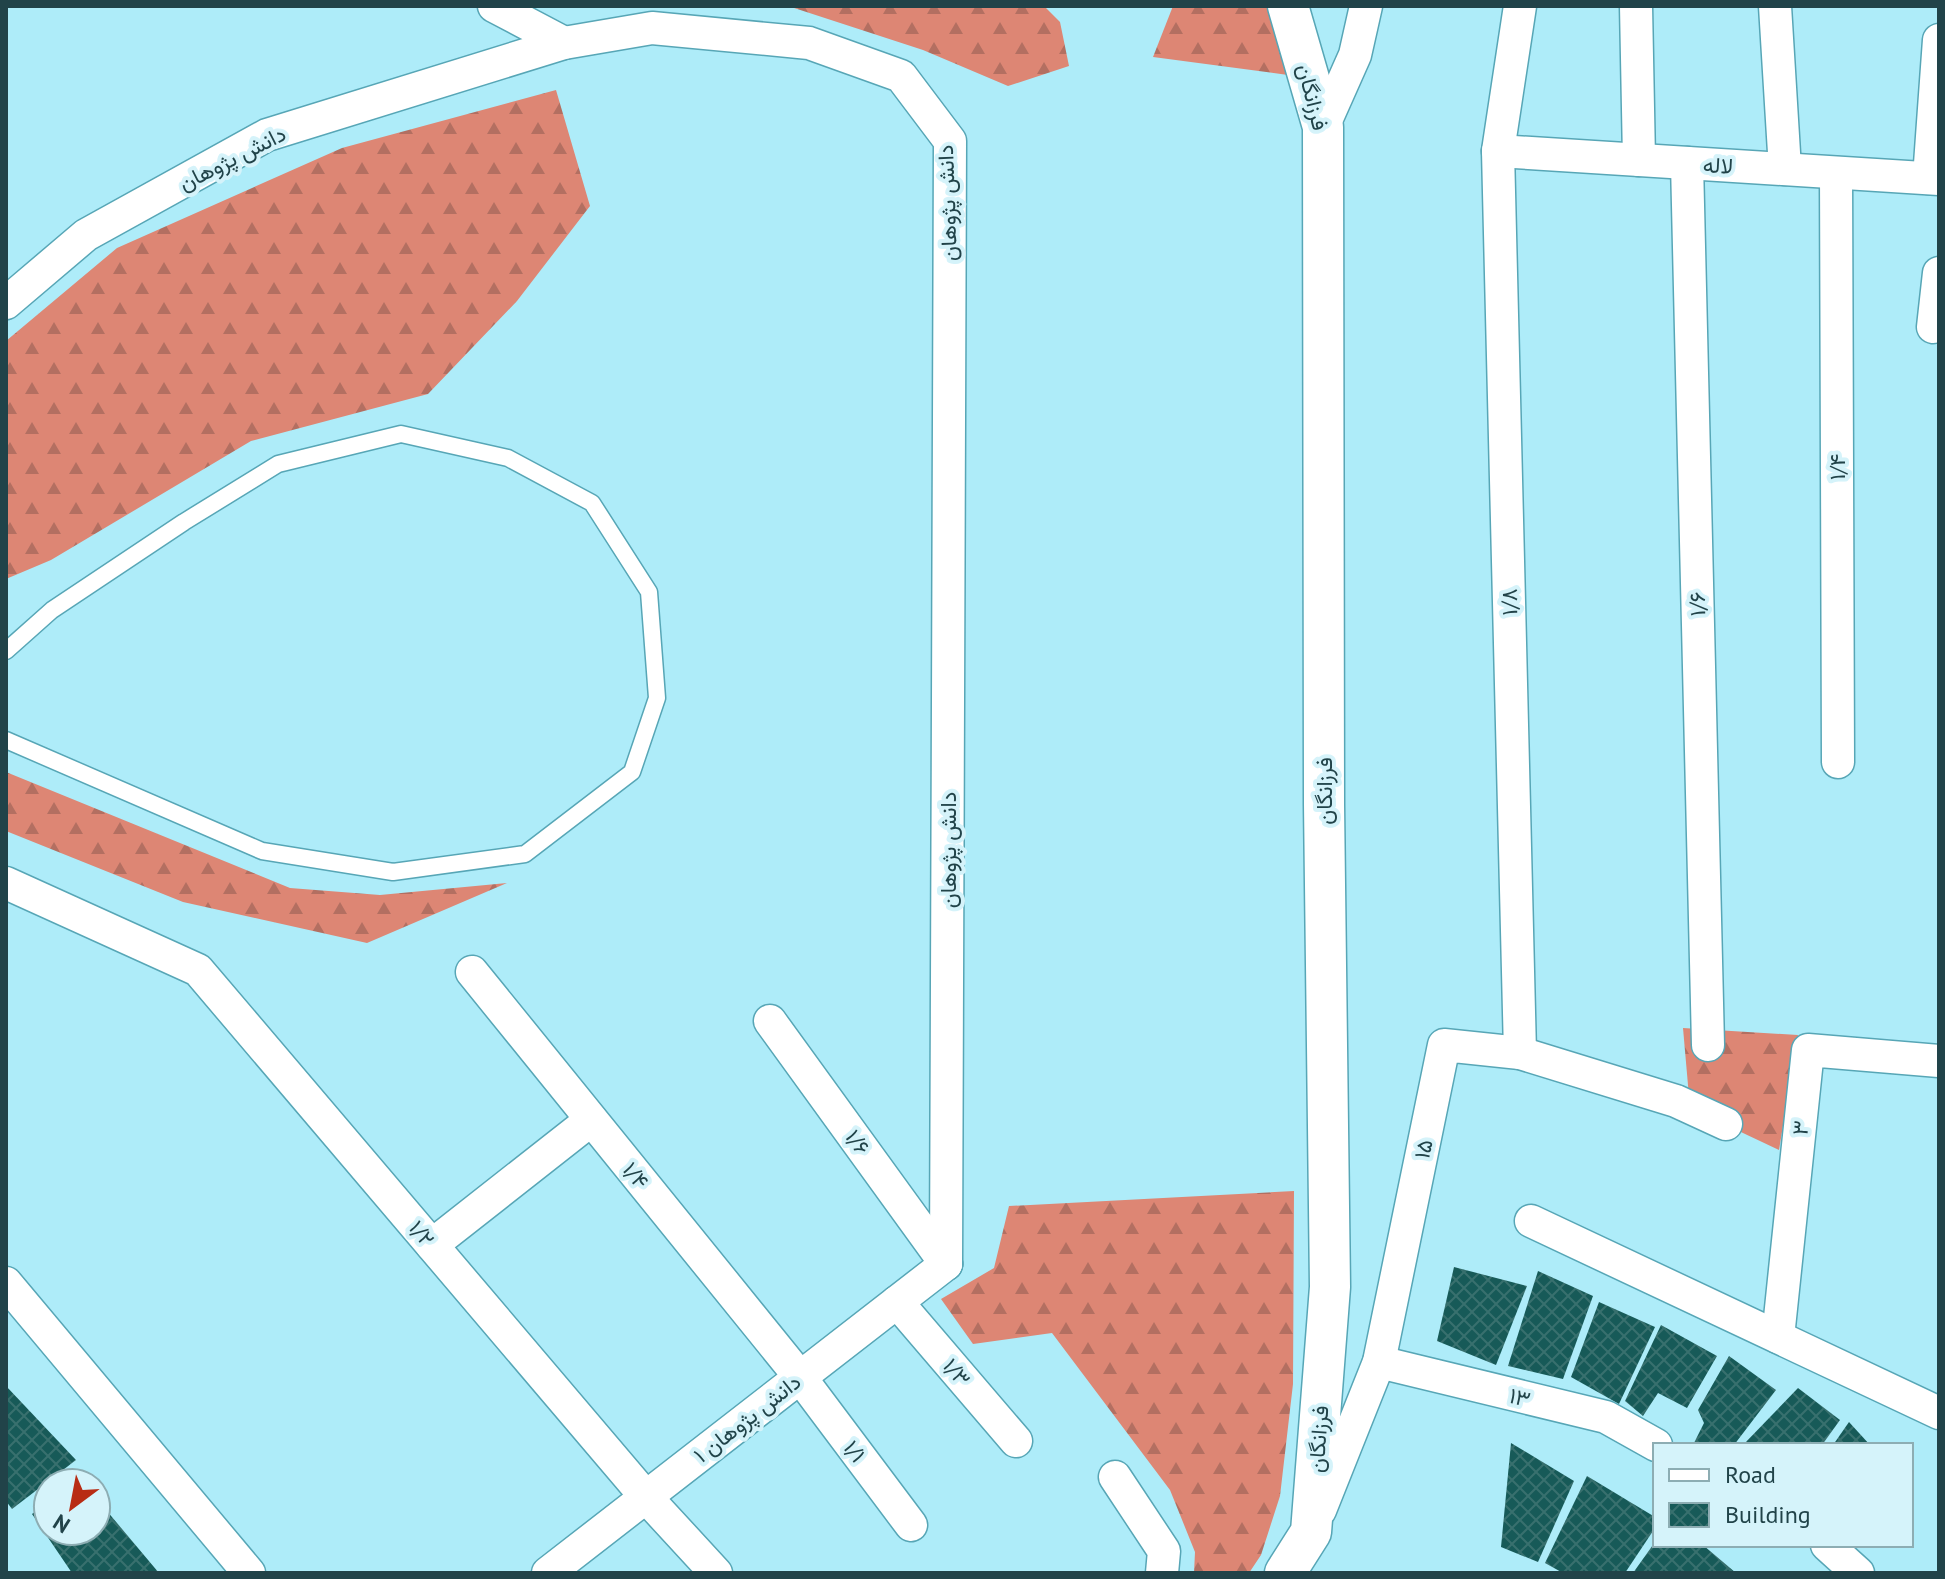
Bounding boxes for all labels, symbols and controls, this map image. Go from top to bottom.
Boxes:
street label: فرزانگان [1291,61,1335,133]
street label: دانش پژوهان [174,119,291,198]
street label: دانش پژوهان [931,144,964,262]
street label: لاله [1702,150,1734,180]
street label: ۱/۴ [1823,454,1851,480]
street label: ۱/۸ [1495,588,1523,616]
street label: ۱/۶ [1683,591,1711,617]
street label: فرزانگان [1310,757,1338,825]
street label: دانش پژوهان [934,792,963,908]
street label: ۳ [1785,1119,1815,1137]
street label: ۱/۶ [839,1124,877,1160]
street label: ۱۵ [1407,1137,1439,1161]
street label: ۱/۴ [617,1156,655,1194]
street label: ۱/۲ [403,1214,441,1252]
street label: ۱/۳ [937,1352,977,1392]
street label: دانش پژوهان ۱ [688,1367,807,1469]
street label: ۱۳ [1507,1381,1533,1413]
street label: فرزانگان [1302,1404,1334,1474]
street label: ۱/۱ [838,1434,872,1468]
legend [1653,1443,1913,1547]
text: Road [1725,1459,1776,1490]
north arrow [32,1467,112,1547]
text: Building [1725,1499,1811,1530]
text: N [48,1508,75,1540]

